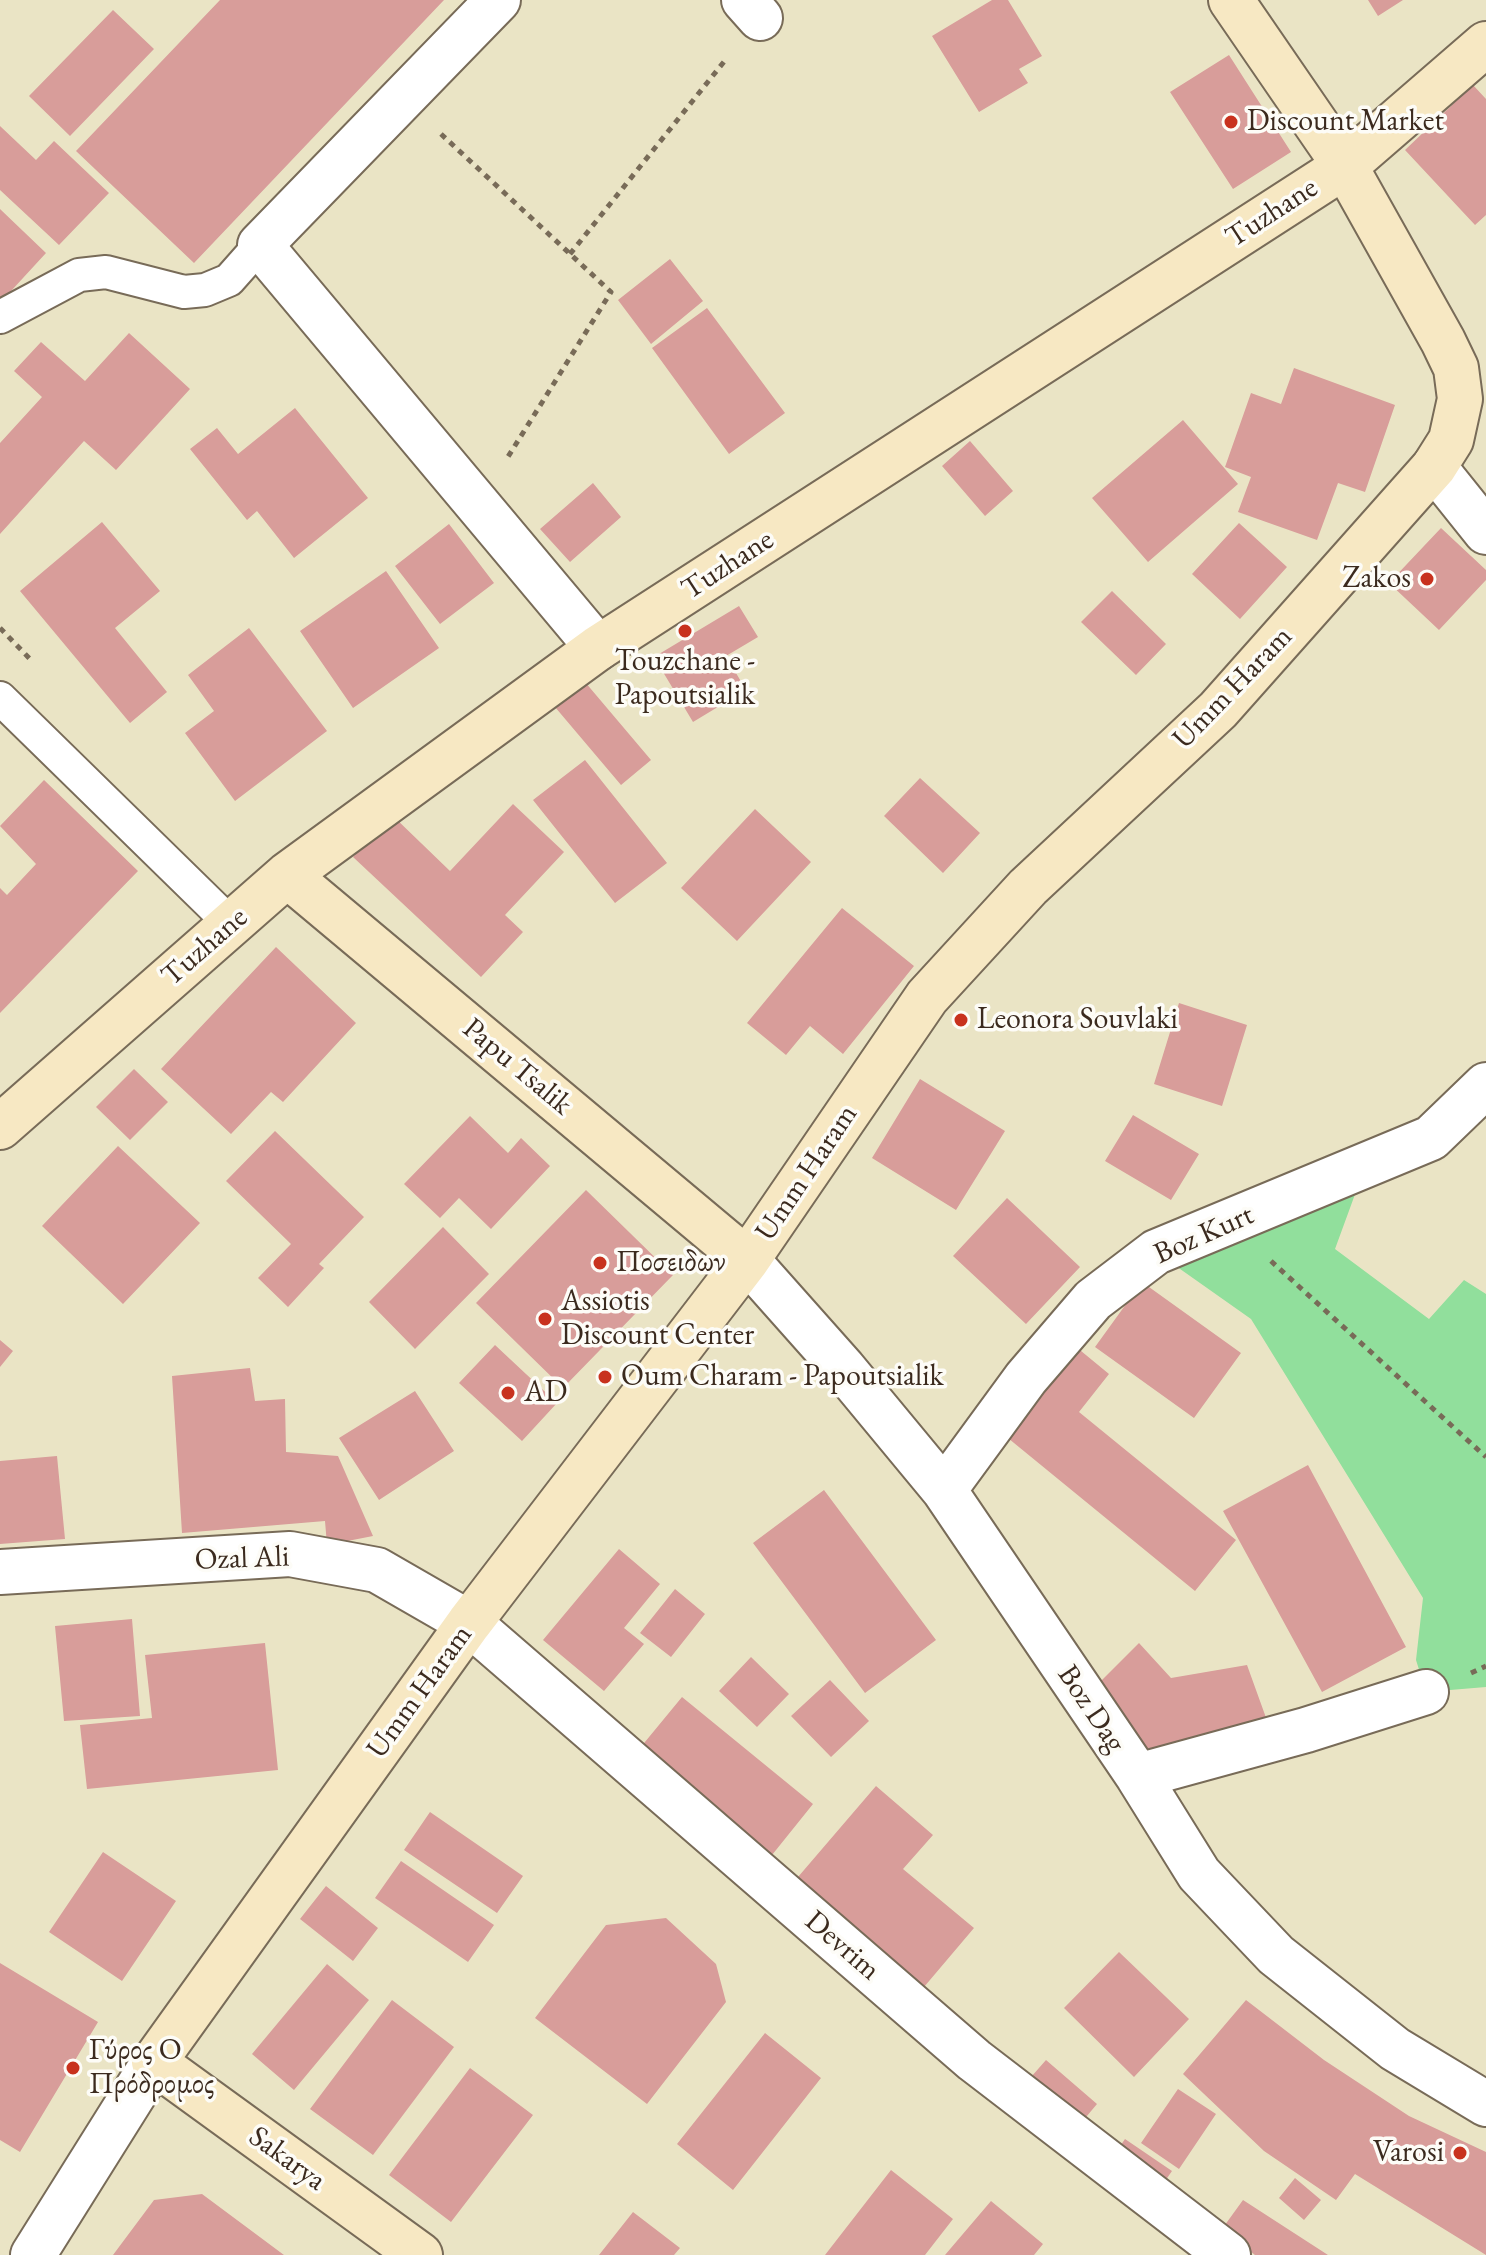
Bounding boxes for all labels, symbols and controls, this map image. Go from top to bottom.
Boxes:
place label: Discount Market [1247,104,1444,140]
marker: Discount Market [1222,113,1240,131]
street label: Tuzhane [1219,170,1325,256]
street label: Tuzhane [675,522,781,608]
place label: Zakos [1342,561,1411,597]
marker: Zakos [1418,570,1436,588]
street label: Umm Haram [1166,619,1300,757]
marker: Touzchane - Papoutsialik [676,622,694,640]
place label: Touzchane - Papoutsialik [615,644,755,714]
street label: Tuzhane [155,900,255,994]
place label: Leonora Souvlaki [977,1002,1178,1038]
street label: Papu Tsalik [455,1011,579,1123]
marker: Leonora Souvlaki [952,1011,970,1029]
street label: Umm Haram [748,1098,866,1248]
street label: Boz Kurt [1149,1197,1259,1273]
place label: Ποσειδων [616,1245,726,1281]
marker: Ποσειδων [591,1254,609,1272]
place label: Assiotis Discount Center [561,1284,754,1354]
marker: Assiotis Discount Center [536,1310,554,1328]
place label: Oum Charam - Papoutsialik [621,1359,944,1395]
marker: Oum Charam - Papoutsialik [596,1368,614,1386]
place label: AD [524,1375,567,1411]
marker: AD [499,1384,517,1402]
street label: Ozal Ali [194,1539,290,1579]
street label: Umm Haram [359,1618,481,1766]
street label: Boz Dag [1049,1659,1133,1759]
street label: Devrim [797,1903,887,1989]
place label: Γύρος Ο Πρόδρομος [89,2033,214,2104]
marker: Γύρος Ο Πρόδρομος [64,2059,82,2077]
street label: Sakarya [241,2119,333,2199]
place label: Varosi [1373,2135,1444,2171]
marker: Varosi [1451,2144,1469,2162]

